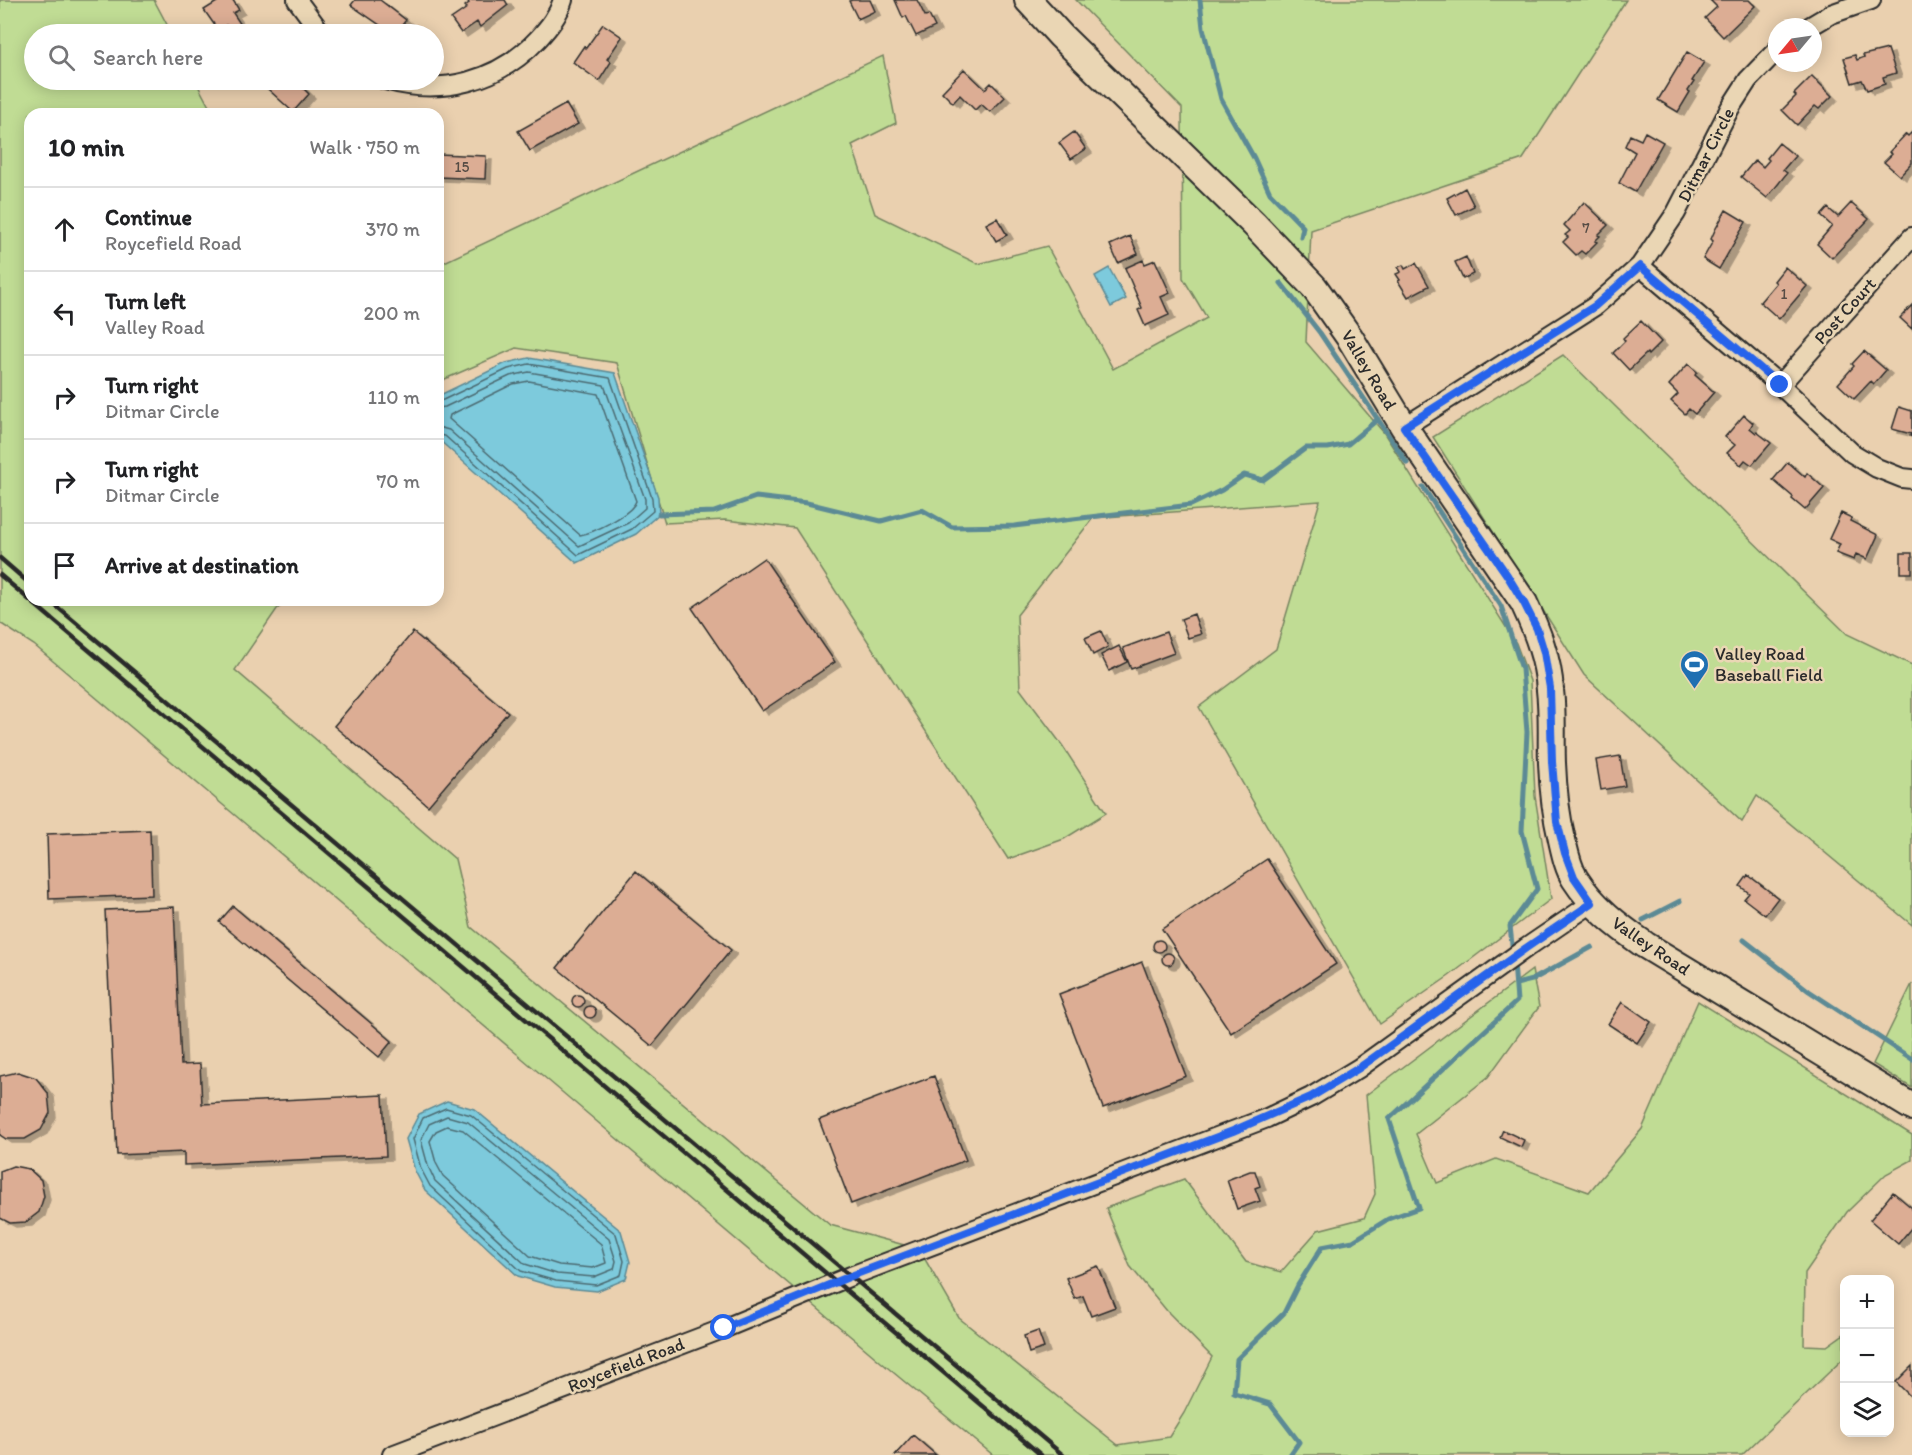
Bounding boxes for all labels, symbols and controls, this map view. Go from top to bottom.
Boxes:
north arrow [1768,18,1822,72]
search box [24,24,444,90]
icon: search [45,41,78,74]
text: Search here [93,44,203,71]
street label: Ditmar Circle [1673,104,1739,206]
text: 10 min [48,131,124,163]
text: Walk · 750 m [309,135,420,159]
house number: 15 [455,158,470,176]
text: Continue [105,204,192,231]
icon: ahead [48,213,81,246]
text: 370 m [366,217,420,241]
house number: 7 [1582,219,1590,237]
text: Roycefield Road [105,231,241,255]
street label: Post Court [1809,273,1881,349]
house number: 1 [1781,285,1788,303]
text: Turn left [105,288,186,315]
icon: left [48,297,81,330]
text: 200 m [364,301,420,325]
text: Valley Road [105,315,205,339]
street label: Valley Road [1336,326,1402,414]
route end [1766,371,1792,397]
text: Turn right [105,372,199,399]
icon: right [48,381,81,414]
text: 110 m [368,385,420,409]
text: Ditmar Circle [105,399,219,423]
text: Turn right [105,456,199,483]
icon: right [48,465,81,498]
text: 70 m [376,469,420,493]
text: Ditmar Circle [105,483,219,507]
icon: arrive [48,549,81,582]
text: Arrive at destination [105,552,299,579]
place label: Valley Road Baseball Field [1715,643,1823,686]
sports icon: Valley Road Baseball Field [1678,648,1710,690]
street label: Valley Road [1608,912,1694,980]
map controls [1840,1275,1894,1437]
button: + [1840,1275,1894,1329]
route start [710,1314,736,1340]
button: − [1840,1329,1894,1383]
street label: Roycefield Road [565,1333,688,1397]
button: layers [1840,1383,1894,1437]

